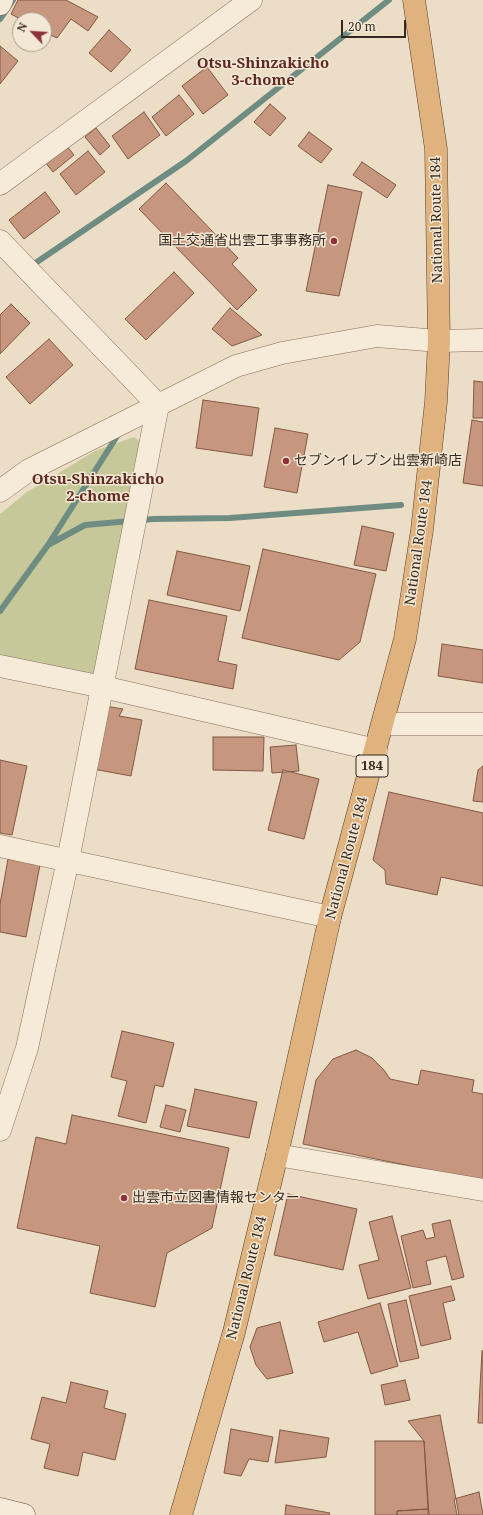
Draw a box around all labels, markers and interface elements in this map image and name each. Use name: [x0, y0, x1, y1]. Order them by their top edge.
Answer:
north arrow: [12, 12, 52, 52]
scale bar: [343, 12, 408, 38]
text: 20 m: [348, 18, 376, 35]
text: N: [13, 20, 30, 34]
district label: Otsu-Shinzakicho 3-chome: [197, 55, 329, 90]
street label: National Route 184: [427, 157, 447, 283]
place label: 国土交通省出雲工事事務所: [158, 233, 326, 249]
marker: 国土交通省出雲工事事務所: [329, 236, 339, 246]
place label: セブンイレブン出雲新崎店: [294, 453, 462, 469]
marker: セブンイレブン出雲新崎店: [281, 456, 291, 466]
district label: Otsu-Shinzakicho 2-chome: [32, 471, 164, 506]
street label: National Route 184: [402, 479, 436, 607]
road number: 184: [356, 755, 388, 777]
street label: National Route 184: [322, 795, 372, 921]
place label: 出雲市立図書情報センター: [132, 1190, 300, 1206]
marker: 出雲市立図書情報センター: [119, 1193, 129, 1203]
street label: National Route 184: [224, 1215, 270, 1341]

